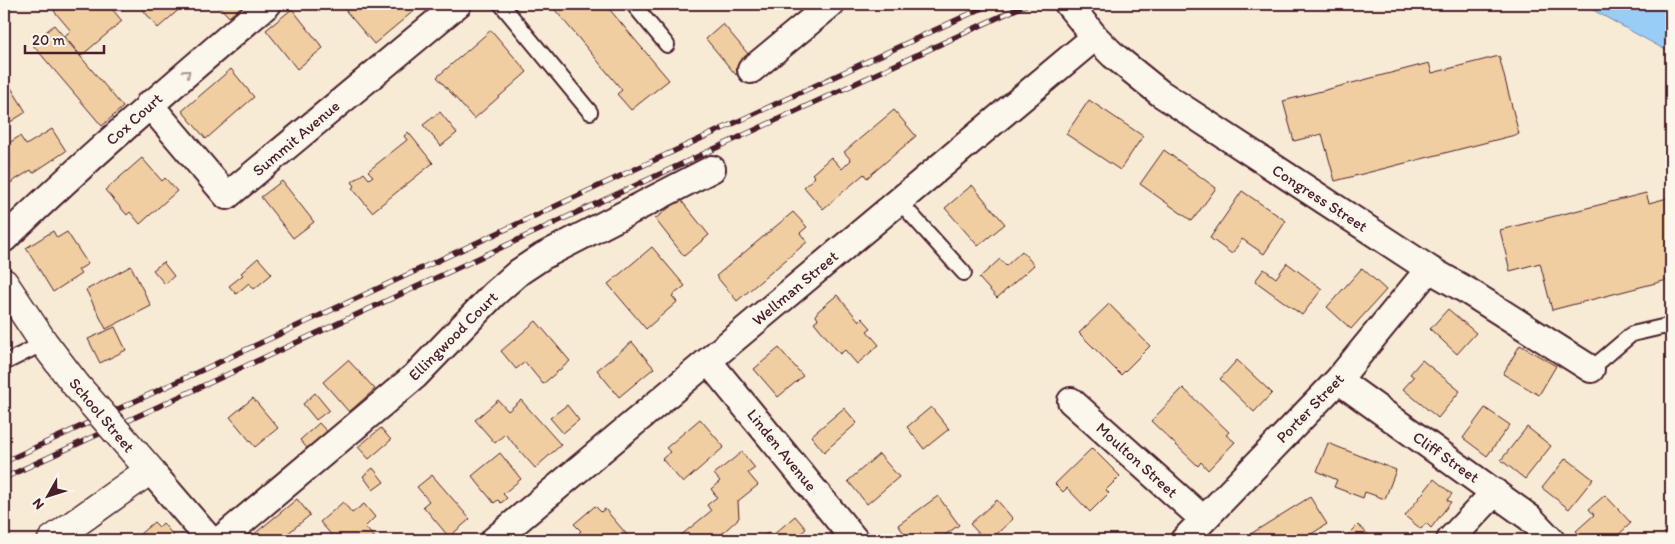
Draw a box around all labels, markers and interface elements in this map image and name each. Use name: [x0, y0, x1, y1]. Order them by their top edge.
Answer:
scale bar: [25, 22, 104, 54]
text: 20 m: [32, 31, 66, 49]
one-way arrow: [181, 69, 190, 78]
street label: Cox Court: [102, 89, 166, 149]
street label: Summit Avenue: [249, 96, 343, 180]
street label: Congress Street: [1269, 160, 1371, 236]
street label: Wellman Street: [748, 246, 842, 330]
street label: Ellingwood Court: [404, 287, 502, 385]
street label: Porter Street: [1272, 369, 1348, 447]
street label: School Street: [65, 374, 139, 456]
street label: Linden Avenue: [743, 405, 821, 495]
street label: Moulton Street: [1092, 418, 1182, 502]
street label: Cliff Street: [1409, 427, 1483, 487]
north arrow: [22, 472, 72, 522]
text: N: [29, 495, 48, 513]

